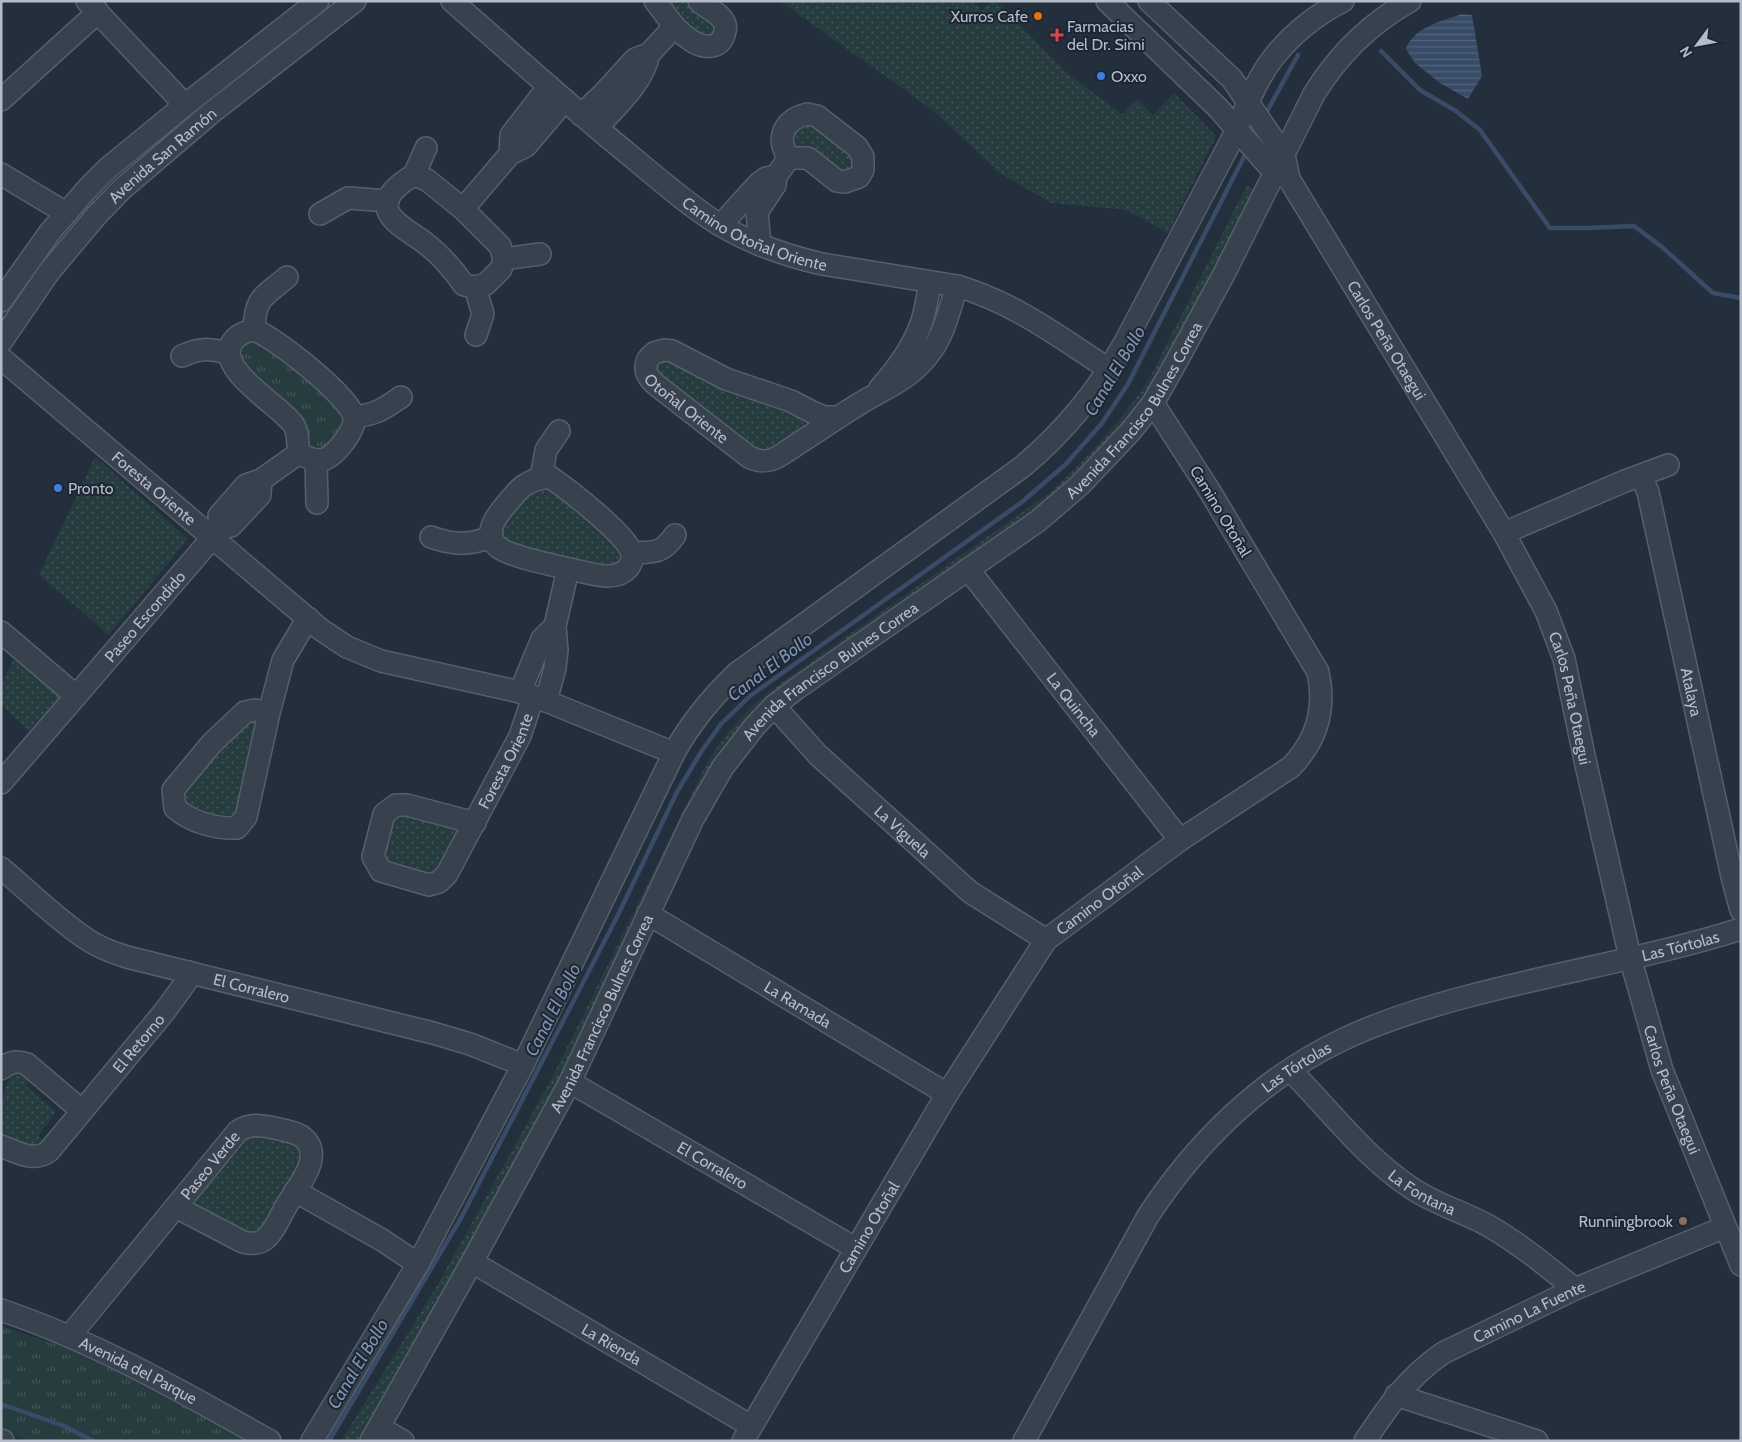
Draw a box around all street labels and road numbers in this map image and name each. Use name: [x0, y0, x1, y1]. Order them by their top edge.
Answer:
street label: Avenida San Ramón: [105, 104, 220, 207]
street label: Camino Otoñal Oriente: [678, 193, 828, 275]
street label: Carlos Peña Otaegui: [1343, 277, 1430, 403]
street label: Avenida Francisco Bulnes Correa: [1062, 318, 1206, 503]
street label: Otoñal Oriente: [640, 370, 732, 447]
street label: Foresta Oriente: [108, 448, 200, 529]
street label: Camino Otoñal: [1186, 462, 1255, 561]
street label: Paseo Escondido: [101, 567, 190, 666]
street label: Avenida Francisco Bulnes Correa: [738, 598, 922, 744]
street label: Carlos Peña Otaegui: [1545, 629, 1595, 766]
street label: Atalaya: [1677, 666, 1706, 718]
street label: La Quincha: [1043, 669, 1105, 741]
street label: Foresta Oriente: [474, 711, 537, 812]
street label: La Viguela: [870, 802, 935, 862]
street label: Camino Otoñal: [1052, 862, 1147, 939]
street label: Avenida Francisco Bulnes Correa: [546, 911, 657, 1116]
street label: Las Tórtolas: [1640, 927, 1722, 965]
street label: El Corralero: [211, 970, 292, 1007]
street label: La Ramada: [761, 977, 835, 1032]
street label: El Retorno: [109, 1010, 169, 1077]
street label: Carlos Peña Otaegui: [1640, 1023, 1704, 1157]
street label: Las Tórtolas: [1258, 1038, 1335, 1097]
street label: Paseo Verde: [177, 1128, 244, 1204]
street label: El Corralero: [674, 1138, 751, 1193]
street label: La Fontana: [1384, 1166, 1458, 1219]
street label: Camino Otoñal: [835, 1178, 904, 1277]
street label: Camino La Fuente: [1470, 1277, 1588, 1347]
street label: La Rienda: [578, 1320, 645, 1370]
street label: Avenida del Parque: [76, 1333, 200, 1408]

